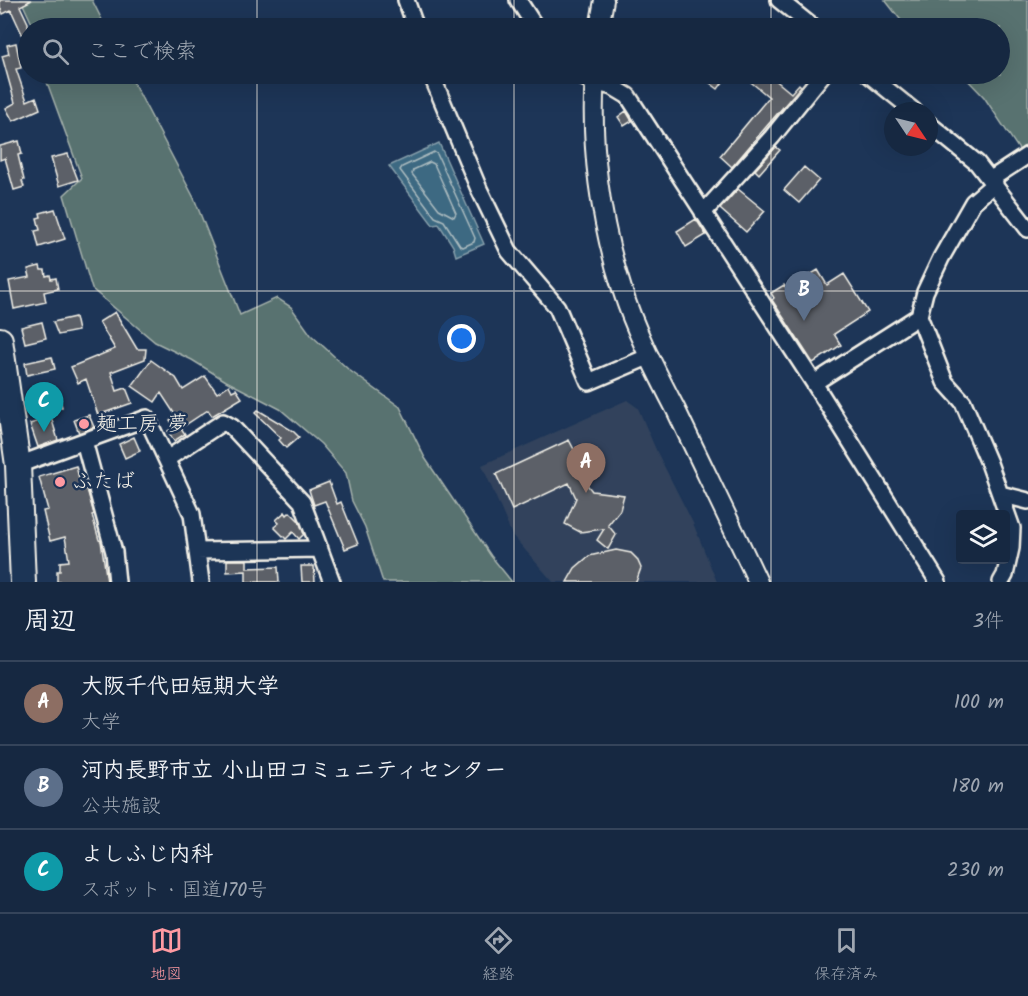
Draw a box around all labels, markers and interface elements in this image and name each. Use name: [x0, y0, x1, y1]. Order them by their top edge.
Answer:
search box: [18, 18, 1010, 84]
icon: search: [39, 35, 72, 68]
text: ここで検索: [87, 35, 197, 70]
north arrow: [884, 102, 938, 156]
pin: B: [784, 272, 824, 321]
your location: [447, 324, 476, 353]
pin: C: [24, 382, 63, 432]
place label: 麺工房 夢: [96, 408, 188, 441]
marker: 麺工房 夢: [77, 417, 91, 431]
pin: A: [566, 444, 606, 493]
place label: ふたば: [72, 466, 135, 499]
marker: ふたば: [53, 475, 67, 489]
map controls: [956, 510, 1010, 564]
button: layers: [956, 510, 1010, 564]
text: 周辺: [24, 601, 76, 643]
text: 3件: [973, 606, 1004, 638]
text: 大阪千代田短期大学: [81, 670, 279, 705]
text: A: [37, 687, 50, 719]
text: 100 m: [954, 687, 1004, 719]
text: 大学: [81, 707, 121, 739]
text: 河内長野市立 小山田コミュニティセンター: [81, 754, 506, 789]
text: B: [37, 771, 50, 803]
text: 180 m: [952, 771, 1004, 803]
text: 公共施設: [81, 791, 161, 823]
text: よしふじ内科: [81, 838, 213, 873]
text: C: [37, 855, 50, 887]
text: 230 m: [947, 855, 1004, 887]
text: スポット · 国道170号: [81, 875, 267, 907]
tab: 地図: [150, 924, 183, 987]
tab: 経路: [482, 924, 515, 987]
tab: 保存済み: [814, 924, 878, 987]

